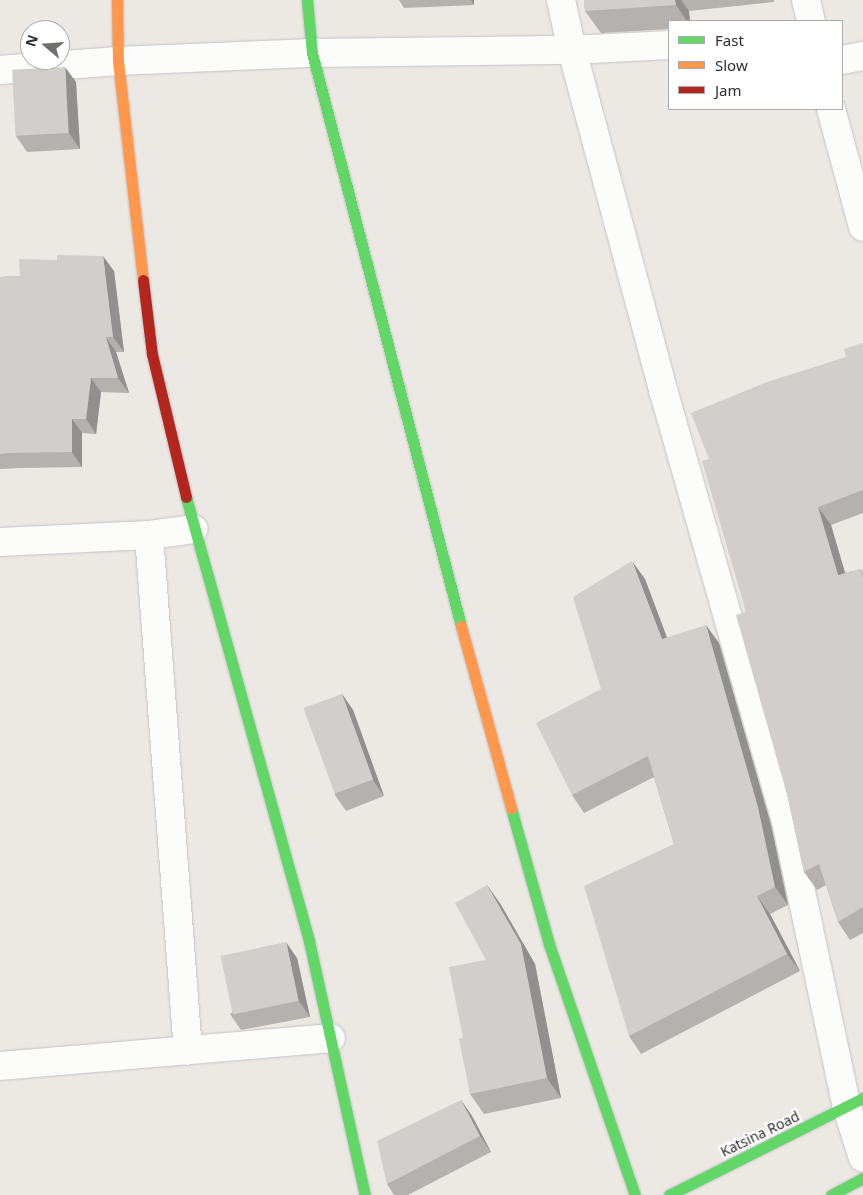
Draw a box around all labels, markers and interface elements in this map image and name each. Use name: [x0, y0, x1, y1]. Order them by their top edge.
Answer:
north arrow: [20, 20, 70, 70]
legend: [668, 20, 843, 110]
text: Fast: [715, 30, 744, 50]
text: N: [20, 32, 42, 49]
text: Slow: [715, 55, 748, 75]
text: Jam: [715, 80, 742, 100]
street label: Katsina Road: [718, 1108, 802, 1160]

